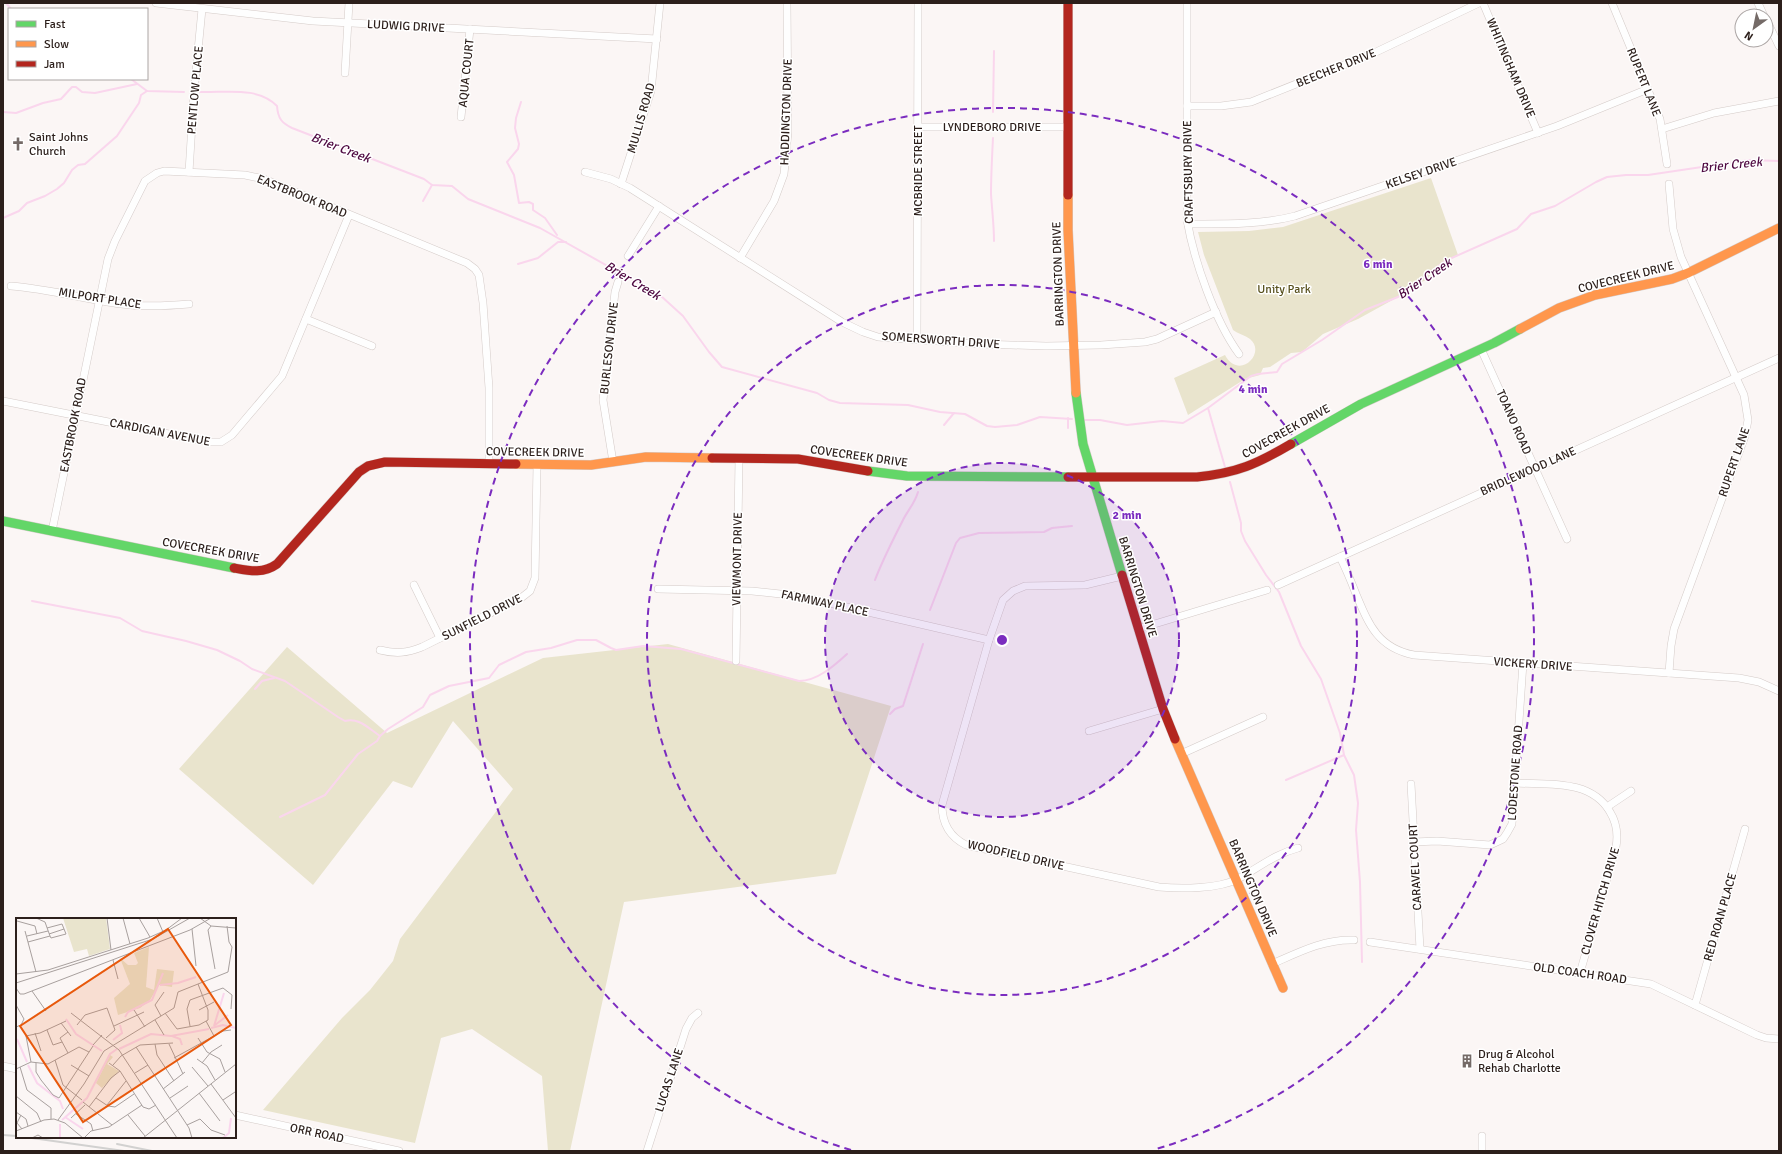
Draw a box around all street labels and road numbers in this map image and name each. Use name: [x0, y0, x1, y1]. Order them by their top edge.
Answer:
street label: WHITINGHAM DRIVE: [1483, 16, 1538, 121]
street label: LUDWIG DRIVE: [367, 17, 446, 36]
street label: AQUA COURT: [455, 38, 478, 108]
street label: PENTLOW PLACE: [184, 45, 207, 135]
street label: BEECHER DRIVE: [1294, 46, 1379, 91]
street label: RUPERT LANE: [1623, 46, 1664, 119]
street label: HADDINGTON DRIVE: [777, 58, 796, 166]
street label: MULLIS ROAD: [624, 81, 659, 155]
street label: LYNDEBORO DRIVE: [943, 120, 1042, 135]
street label: CRAFTSBURY DRIVE: [1180, 120, 1197, 224]
street label: MCBRIDE STREET: [911, 125, 926, 217]
street label: KELSEY DRIVE: [1384, 154, 1459, 193]
street label: EASTBROOK ROAD: [254, 172, 349, 222]
street label: BARRINGTON DRIVE: [1049, 221, 1068, 327]
street label: COVECREEK DRIVE: [1577, 258, 1676, 297]
street label: MILPORT PLACE: [57, 285, 143, 312]
street label: BURLESON DRIVE: [597, 301, 622, 395]
street label: SOMERSWORTH DRIVE: [881, 329, 1001, 352]
street label: EASTBROOK ROAD: [57, 376, 90, 474]
street label: TOANO ROAD: [1493, 388, 1535, 457]
street label: COVECREEK DRIVE: [1240, 401, 1333, 462]
street label: CARDIGAN AVENUE: [108, 415, 212, 450]
street label: RUPERT LANE: [1716, 425, 1753, 499]
street label: COVECREEK DRIVE: [809, 442, 909, 471]
street label: BRIDLEWOOD LANE: [1478, 443, 1579, 499]
street label: COVECREEK DRIVE: [486, 444, 585, 461]
street label: VIEWMONT DRIVE: [729, 512, 746, 606]
street label: COVECREEK DRIVE: [161, 535, 261, 566]
street label: BARRINGTON DRIVE: [1115, 535, 1160, 640]
street label: FARMWAY PLACE: [780, 587, 870, 620]
street label: SUNFIELD DRIVE: [440, 591, 525, 644]
street label: VICKERY DRIVE: [1493, 654, 1573, 675]
street label: LODESTONE ROAD: [1505, 725, 1526, 821]
street label: CARAVEL COURT: [1406, 823, 1425, 911]
street label: WOODFIELD DRIVE: [966, 837, 1066, 874]
street label: BARRINGTON DRIVE: [1225, 837, 1280, 940]
street label: CLOVER HITCH DRIVE: [1578, 845, 1623, 957]
street label: RED ROAN PLACE: [1701, 871, 1740, 963]
street label: OLD COACH ROAD: [1532, 959, 1628, 988]
street label: LUCAS LANE: [652, 1046, 687, 1114]
street label: ORR ROAD: [289, 1120, 345, 1147]

